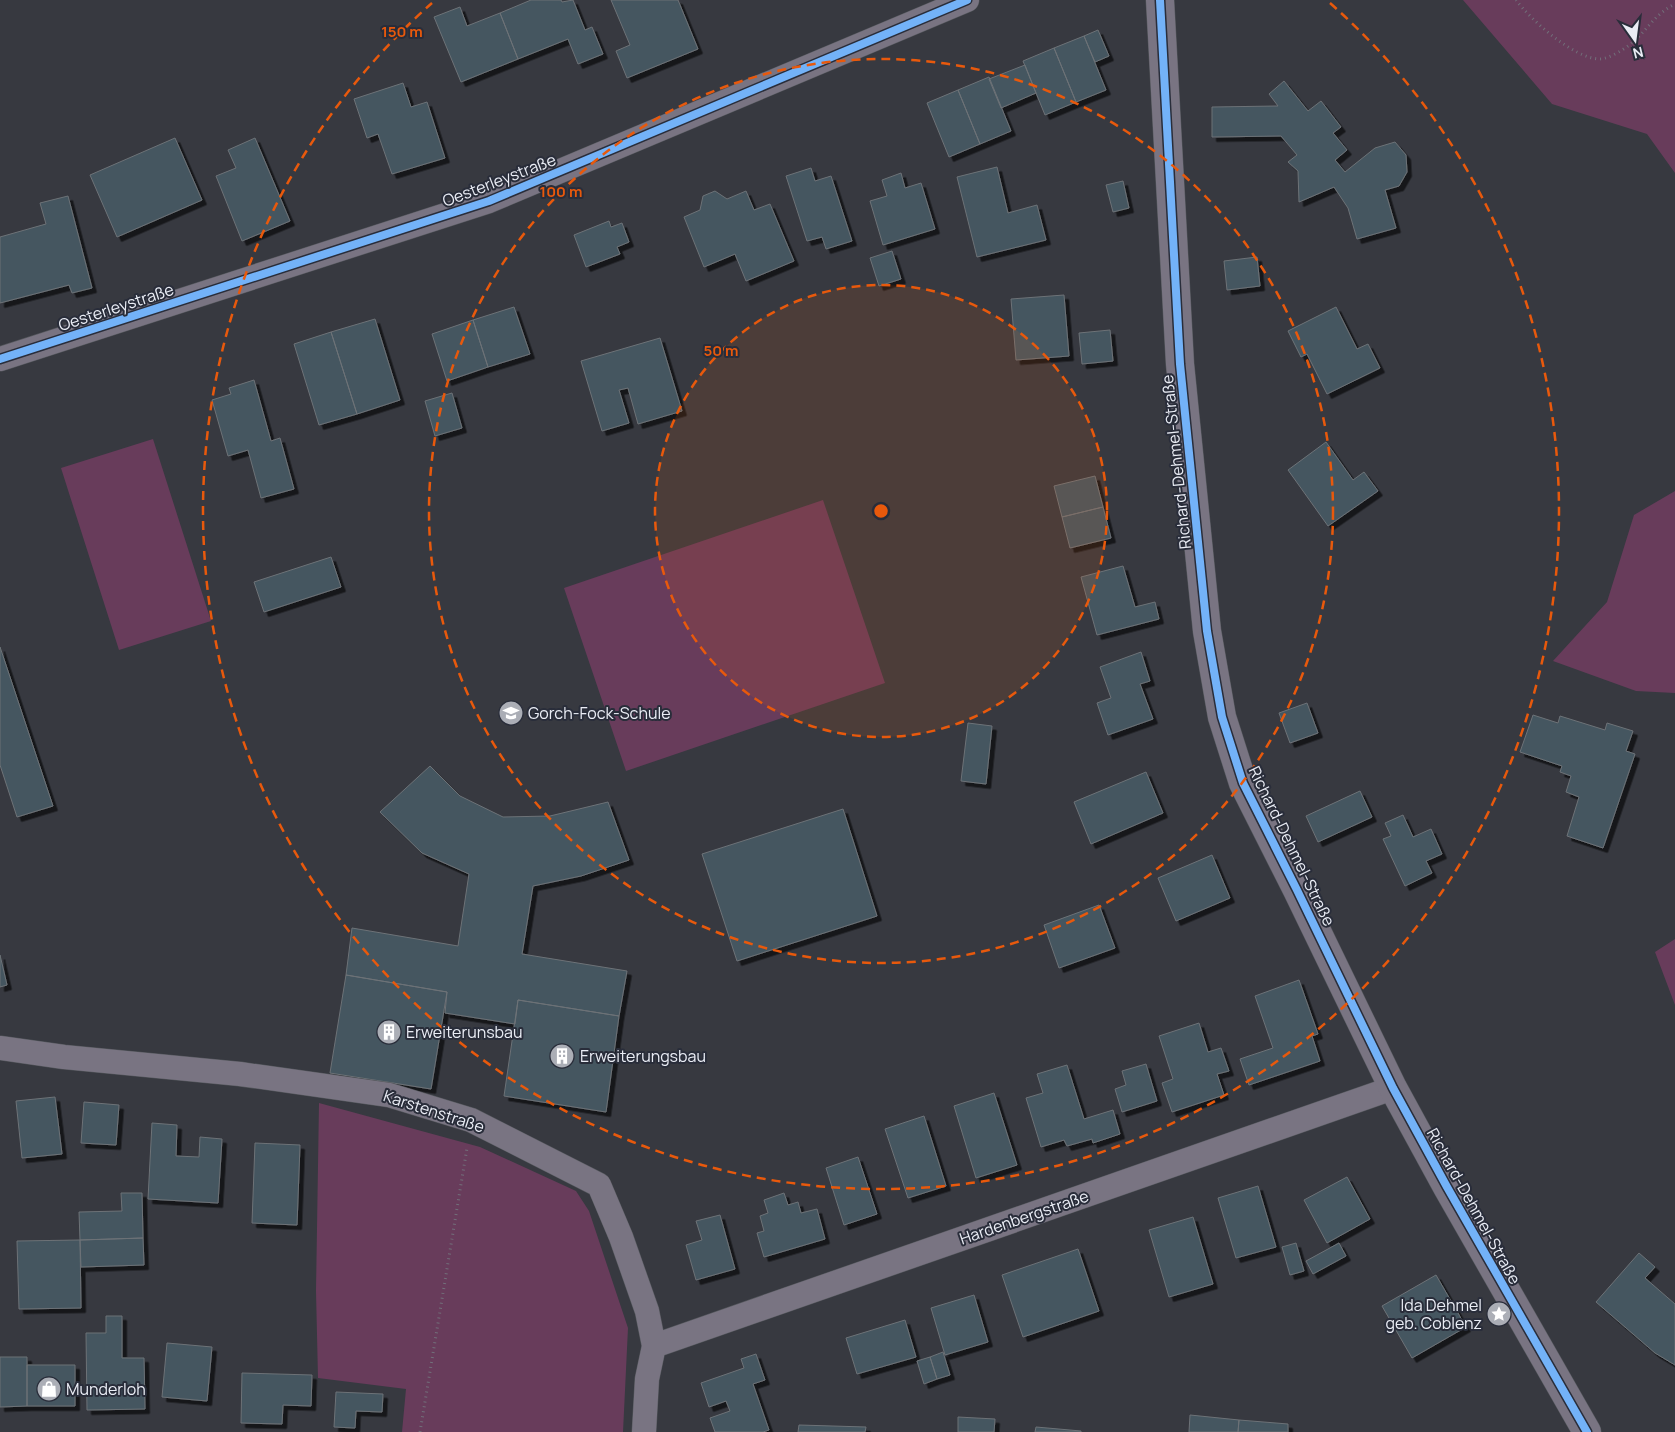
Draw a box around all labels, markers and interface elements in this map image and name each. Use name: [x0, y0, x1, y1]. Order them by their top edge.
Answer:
north arrow: [1610, 15, 1660, 65]
text: 150 m: [381, 21, 423, 42]
text: N: [1631, 43, 1645, 64]
street label: Oesterleystraße: [439, 148, 559, 212]
text: 100 m: [540, 181, 582, 202]
street label: Oesterleystraße: [56, 278, 176, 336]
text: 50 m: [703, 340, 739, 361]
street label: Richard-Dehmel-Straße: [1156, 374, 1196, 550]
centre of rings: [872, 502, 890, 520]
school or university icon: Gorch-Fock-Schule: [498, 700, 524, 726]
place label: Gorch-Fock-Schule: [528, 702, 671, 724]
street label: Richard-Dehmel-Straße: [1244, 762, 1340, 930]
building icon: Erweiterunsbau: [376, 1019, 402, 1045]
place label: Erweiterunsbau: [406, 1021, 522, 1043]
building icon: Erweiterungsbau: [549, 1043, 575, 1069]
place label: Erweiterungsbau: [580, 1045, 706, 1067]
street label: Karstenstraße: [381, 1084, 487, 1138]
street label: Richard-Dehmel-Straße: [1422, 1124, 1526, 1288]
street label: Hardenbergstraße: [956, 1185, 1092, 1249]
place label: Ida Dehmel geb. Coblenz: [1386, 1294, 1482, 1334]
place icon: Ida Dehmel geb. Coblenz: [1486, 1301, 1512, 1327]
shop icon: Munderloh: [36, 1376, 62, 1402]
place label: Munderloh: [66, 1378, 146, 1400]

